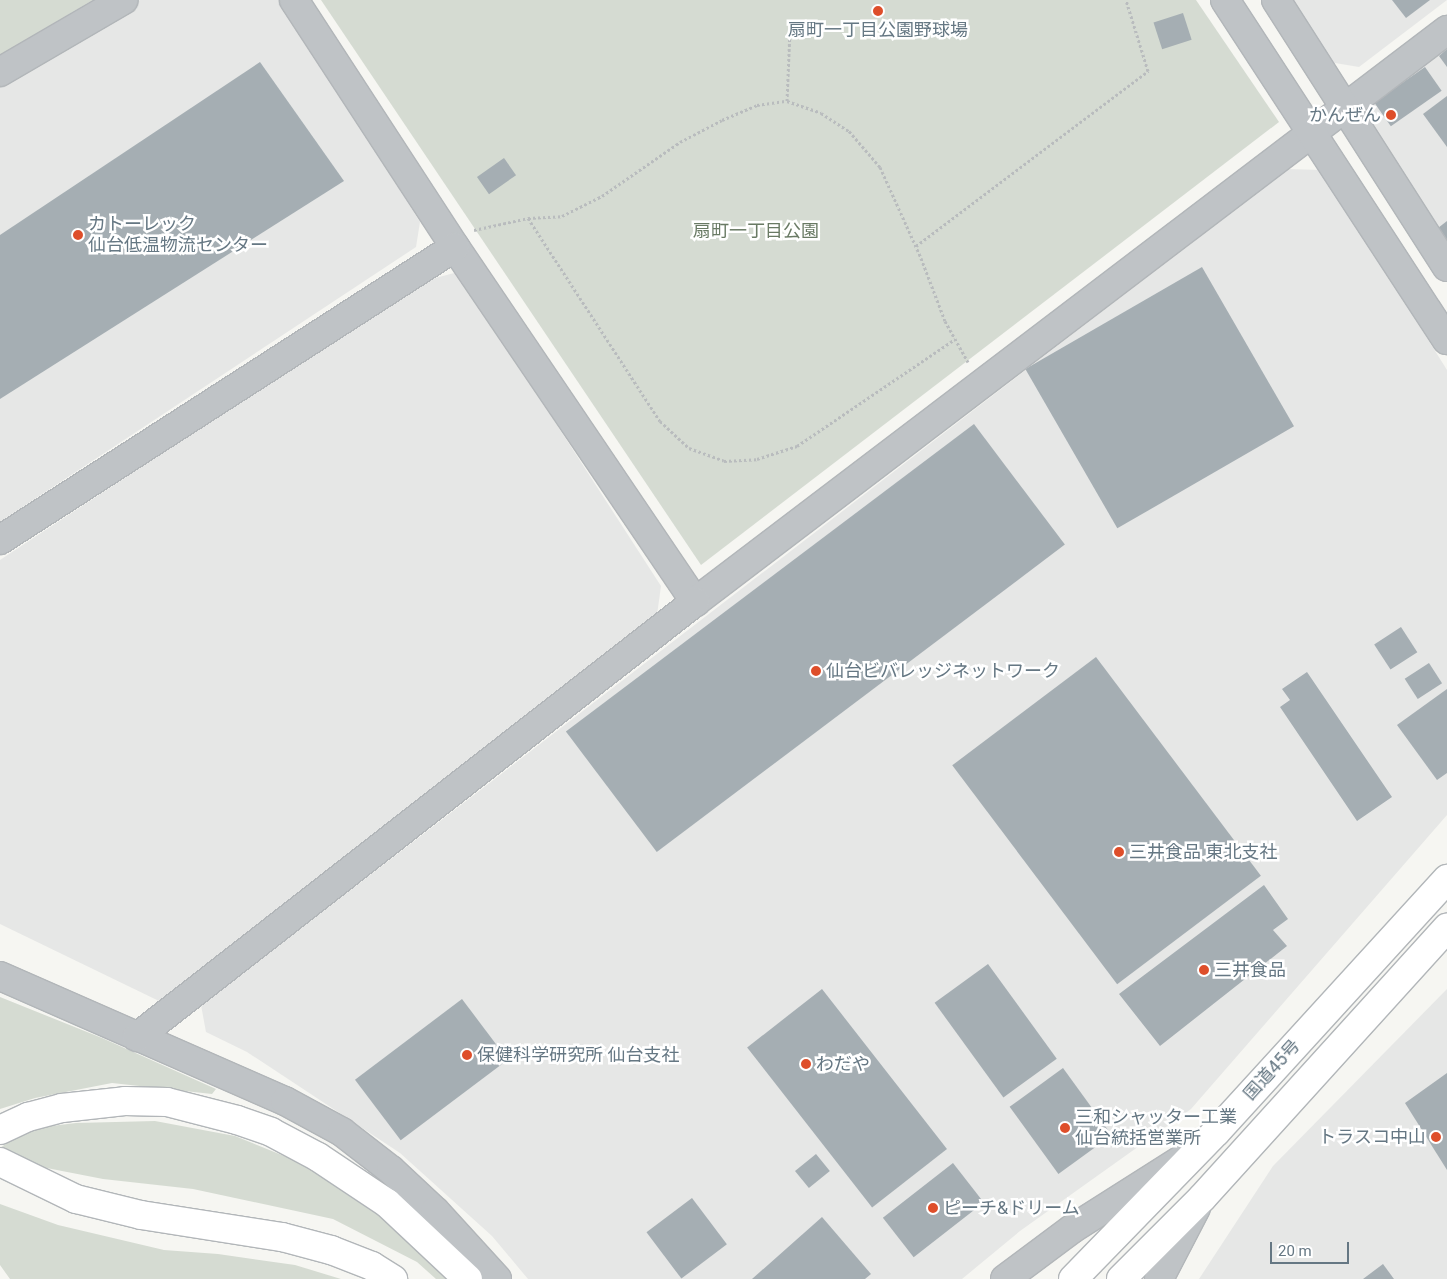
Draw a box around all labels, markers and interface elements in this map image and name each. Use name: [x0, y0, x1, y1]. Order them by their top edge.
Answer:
marker: 扇町一丁目公園野球場: [872, 5, 884, 17]
place label: 扇町一丁目公園野球場: [788, 19, 968, 41]
place label: かんぜん: [1309, 104, 1381, 126]
marker: かんぜん: [1385, 109, 1397, 121]
place label: カトーレック 仙台低温物流センター: [88, 214, 268, 256]
park label: 扇町一丁目公園: [693, 220, 819, 242]
marker: カトーレック 仙台低温物流センター: [72, 229, 84, 241]
place label: 仙台ビバレッジネットワーク: [826, 660, 1060, 682]
marker: 仙台ビバレッジネットワーク: [810, 665, 822, 677]
place label: 三井食品 東北支社: [1129, 841, 1277, 863]
marker: 三井食品 東北支社: [1113, 846, 1125, 858]
place label: 三井食品: [1214, 959, 1286, 981]
marker: 三井食品: [1198, 964, 1210, 976]
street label: 国道45号: [1239, 1035, 1305, 1105]
place label: 保健科学研究所 仙台支社: [477, 1044, 679, 1066]
marker: 保健科学研究所 仙台支社: [461, 1049, 473, 1061]
place label: わだや: [816, 1053, 870, 1075]
marker: わだや: [800, 1058, 812, 1070]
place label: 三和シャッター工業 仙台統括営業所: [1075, 1107, 1237, 1150]
marker: 三和シャッター工業 仙台統括営業所: [1059, 1122, 1071, 1134]
place label: トラスコ中山: [1318, 1126, 1426, 1148]
marker: トラスコ中山: [1430, 1131, 1442, 1143]
place label: ピーチ&ドリーム: [943, 1197, 1080, 1219]
marker: ピーチ&ドリーム: [927, 1202, 939, 1214]
scale bar: [1272, 1232, 1351, 1264]
text: 20 m: [1278, 1242, 1312, 1260]

